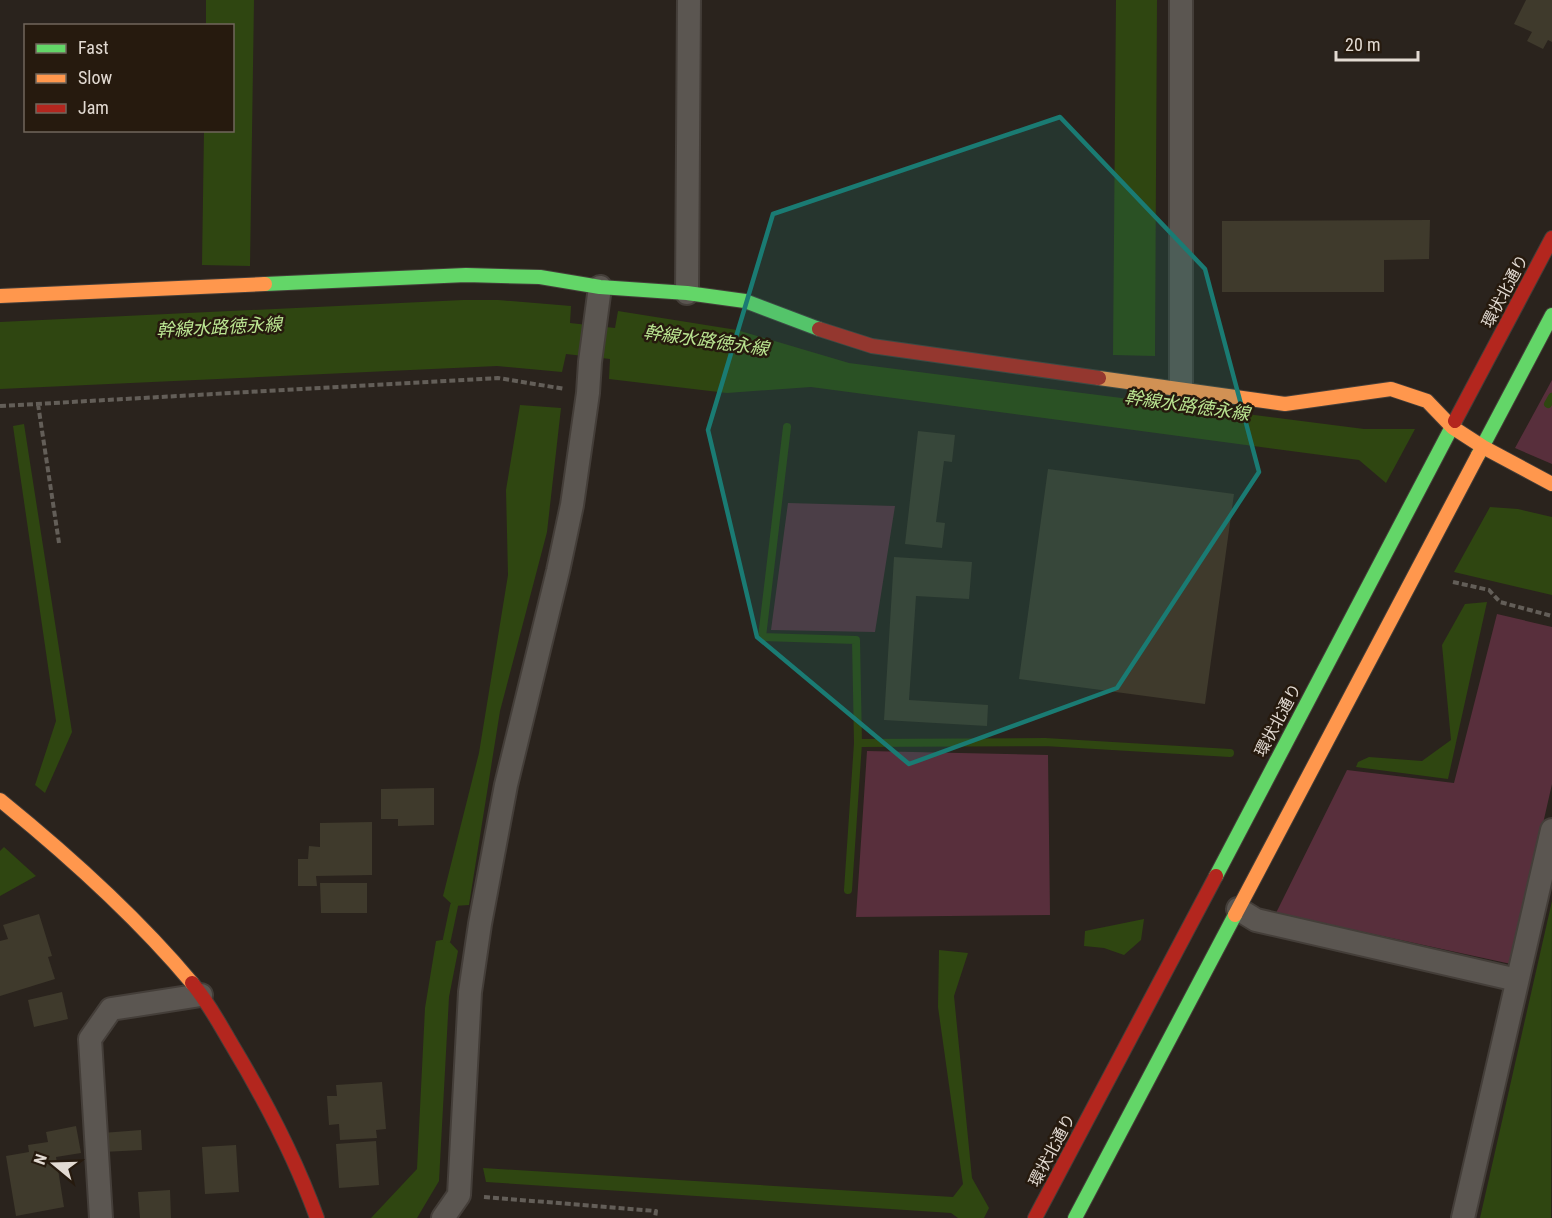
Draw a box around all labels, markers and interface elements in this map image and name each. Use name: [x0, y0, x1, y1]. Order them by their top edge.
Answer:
legend: [24, 24, 234, 132]
scale bar: [1336, 24, 1418, 62]
text: 20 m: [1345, 34, 1380, 55]
text: Fast: [78, 37, 109, 58]
text: Slow: [78, 67, 113, 88]
text: Jam: [78, 97, 109, 118]
street label: 環状北通り: [1478, 251, 1532, 331]
water label: 幹線水路徳永線: [156, 313, 284, 341]
water label: 幹線水路徳永線: [642, 321, 772, 359]
water label: 幹線水路徳永線: [1123, 386, 1253, 424]
street label: 環状北通り: [1251, 680, 1305, 760]
street label: 環状北通り: [1025, 1110, 1079, 1190]
north arrow: [24, 1134, 84, 1194]
text: N: [30, 1152, 51, 1167]

